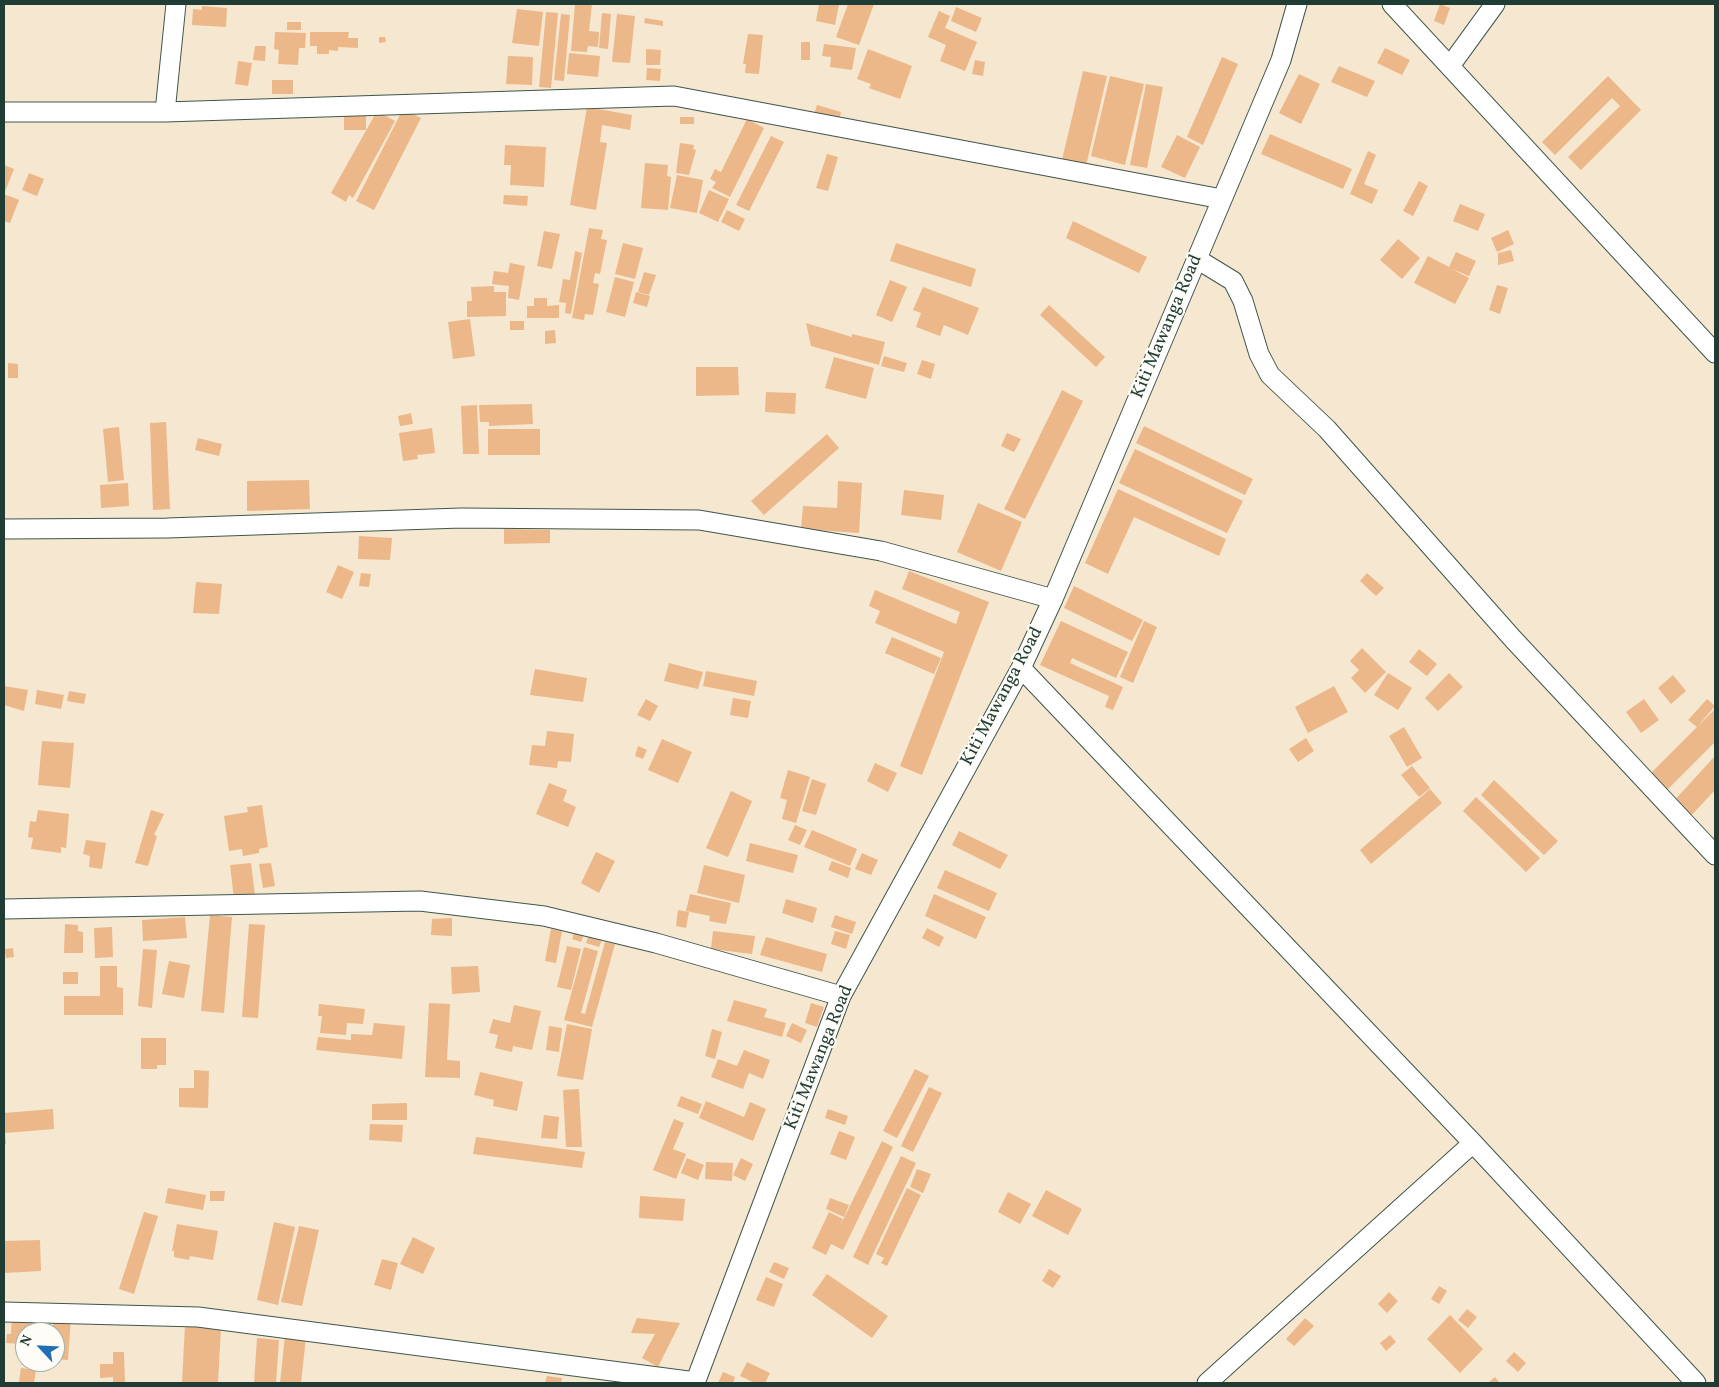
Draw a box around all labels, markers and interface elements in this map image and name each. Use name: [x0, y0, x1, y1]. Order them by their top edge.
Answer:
street label: Kiti Mawanga Road: [1128, 252, 1208, 402]
street label: Kiti Mawanga Road: [957, 624, 1049, 770]
street label: Kiti Mawanga Road: [781, 982, 859, 1134]
north arrow: [15, 1322, 65, 1372]
text: N: [16, 1332, 38, 1350]

